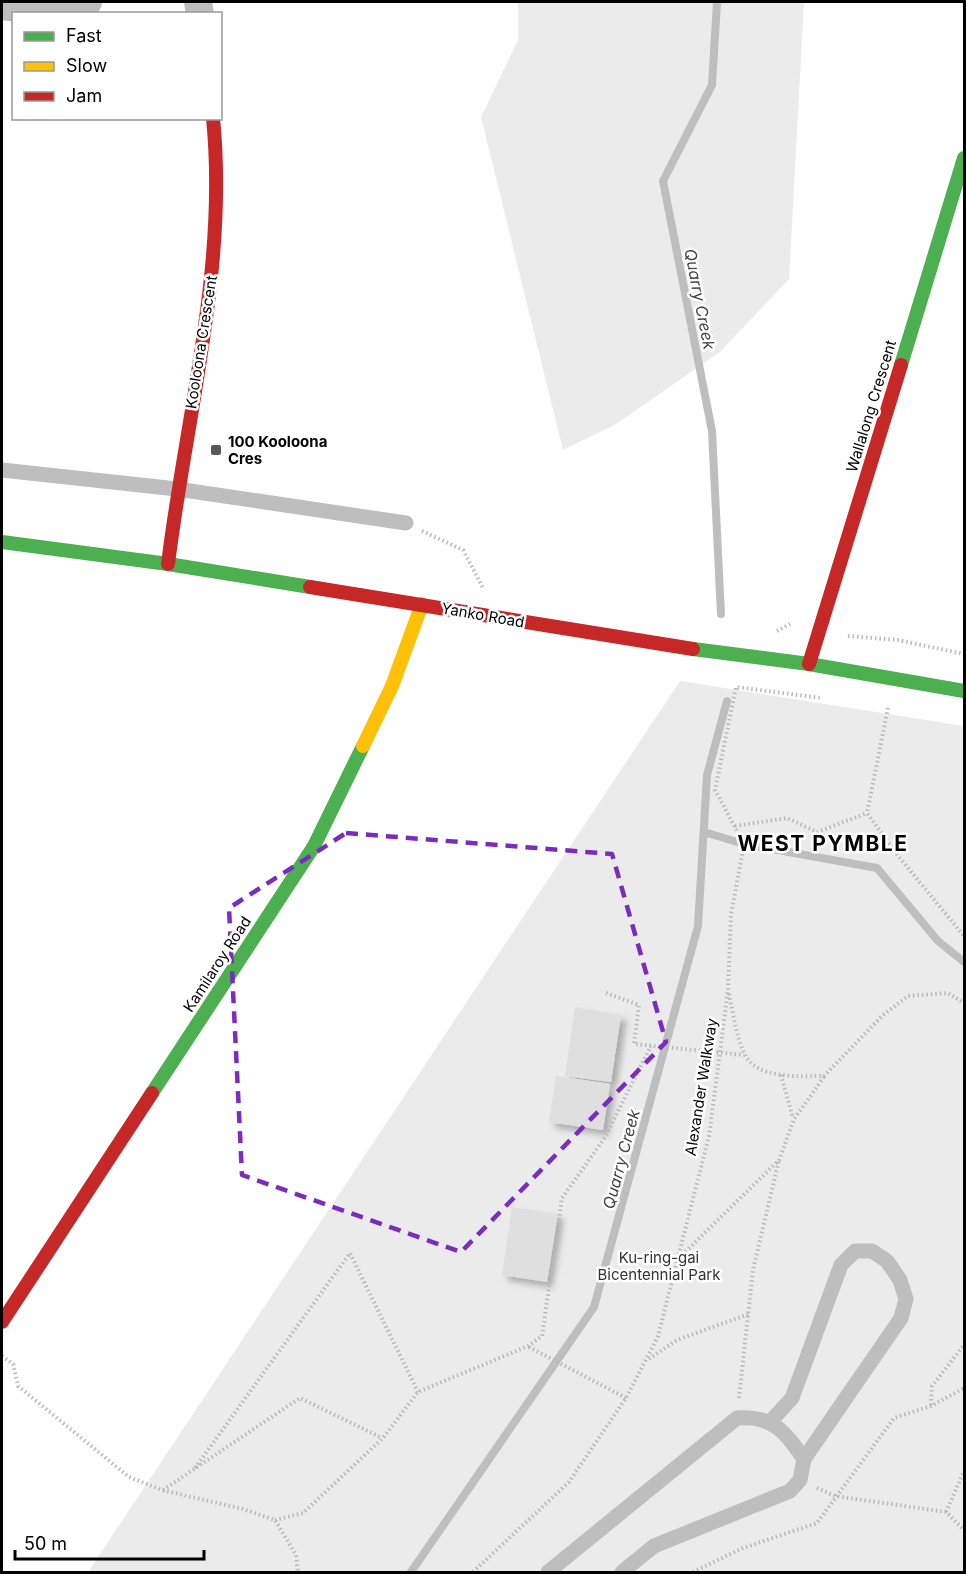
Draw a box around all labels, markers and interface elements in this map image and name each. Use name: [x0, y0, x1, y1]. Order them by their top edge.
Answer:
legend: [12, 12, 222, 120]
text: Fast: [66, 25, 102, 46]
text: Slow: [66, 55, 107, 76]
text: Jam: [66, 85, 102, 106]
water label: Quarry Creek: [680, 247, 720, 351]
street label: Kooloona Crescent: [181, 274, 221, 410]
street label: Wallalong Crescent: [842, 338, 900, 474]
place label: 100 Kooloona Cres: [228, 432, 327, 468]
marker: 100 Kooloona Cres: [209, 443, 223, 457]
street label: Yanko Road: [440, 598, 526, 632]
district label: WEST PYMBLE: [738, 831, 908, 856]
street label: Kamilaroy Road: [179, 913, 255, 1015]
street label: Alexander Walkway: [681, 1016, 721, 1157]
water label: Quarry Creek: [598, 1107, 644, 1211]
park label: Ku-ring-gai Bicentennial Park: [598, 1248, 721, 1284]
scale bar: [15, 1523, 204, 1561]
text: 50 m: [24, 1533, 67, 1554]

